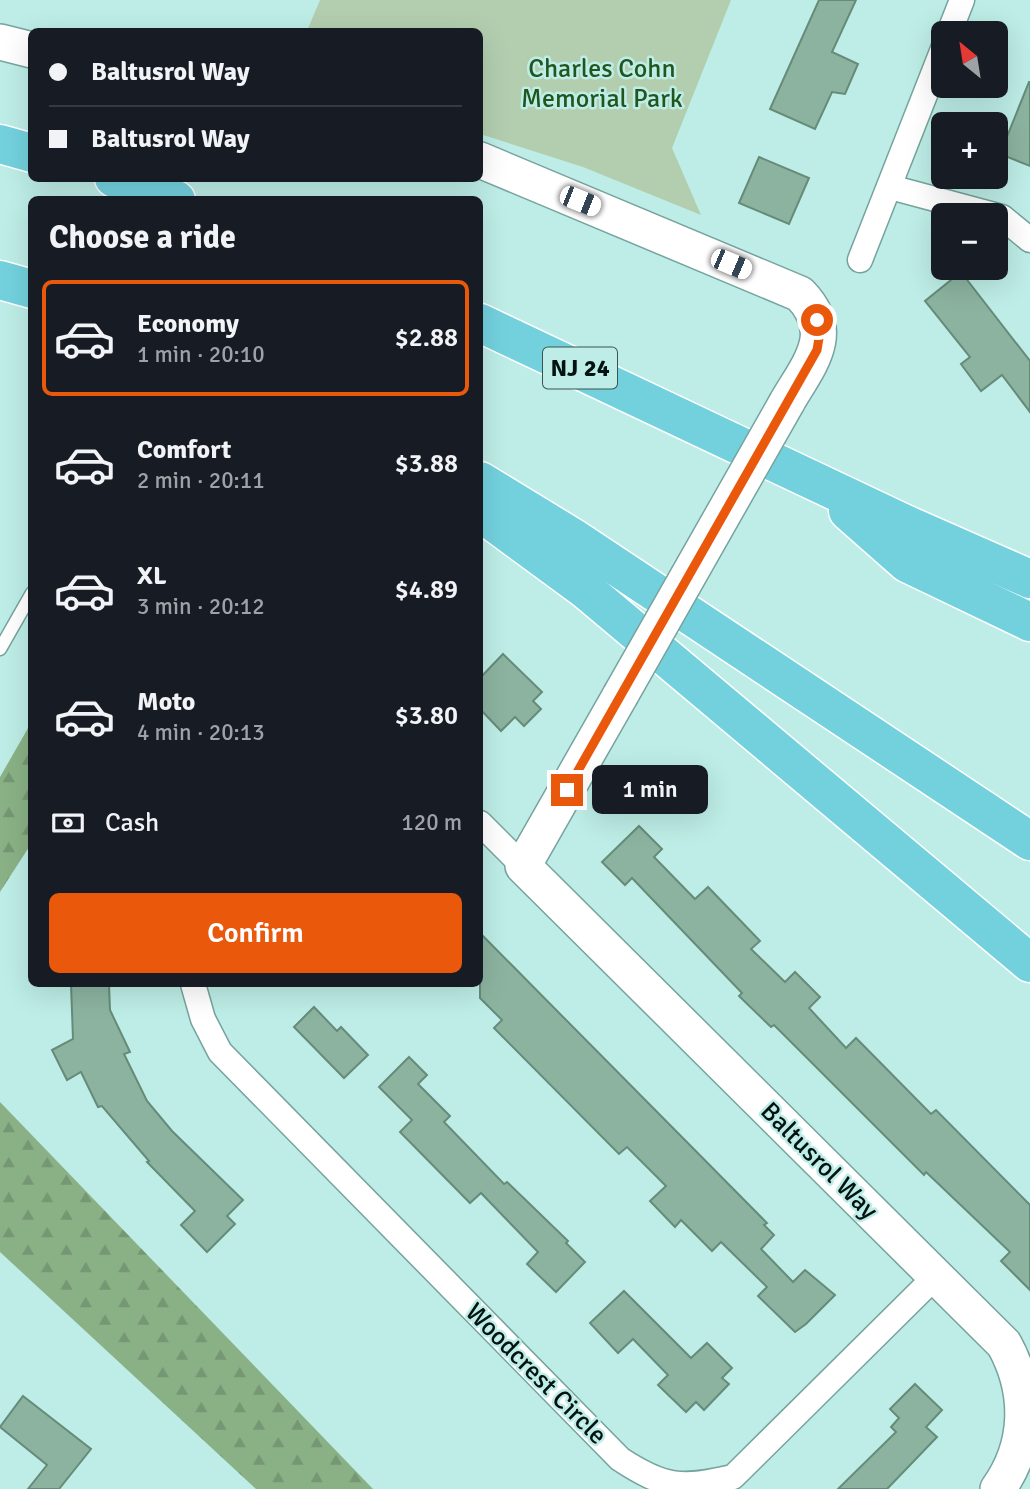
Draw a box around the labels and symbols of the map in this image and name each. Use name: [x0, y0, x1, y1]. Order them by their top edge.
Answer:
north arrow: [931, 21, 1008, 98]
park label: Charles Cohn Memorial Park: [521, 53, 683, 115]
car: [557, 183, 604, 219]
car: [708, 246, 755, 282]
route start: [801, 304, 833, 336]
road number: NJ 24: [543, 348, 617, 388]
callout: 1 min: [592, 766, 707, 814]
route end: [551, 774, 583, 806]
street label: Baltusrol Way: [754, 1096, 884, 1226]
street label: Woodcrest Circle: [459, 1297, 613, 1451]

